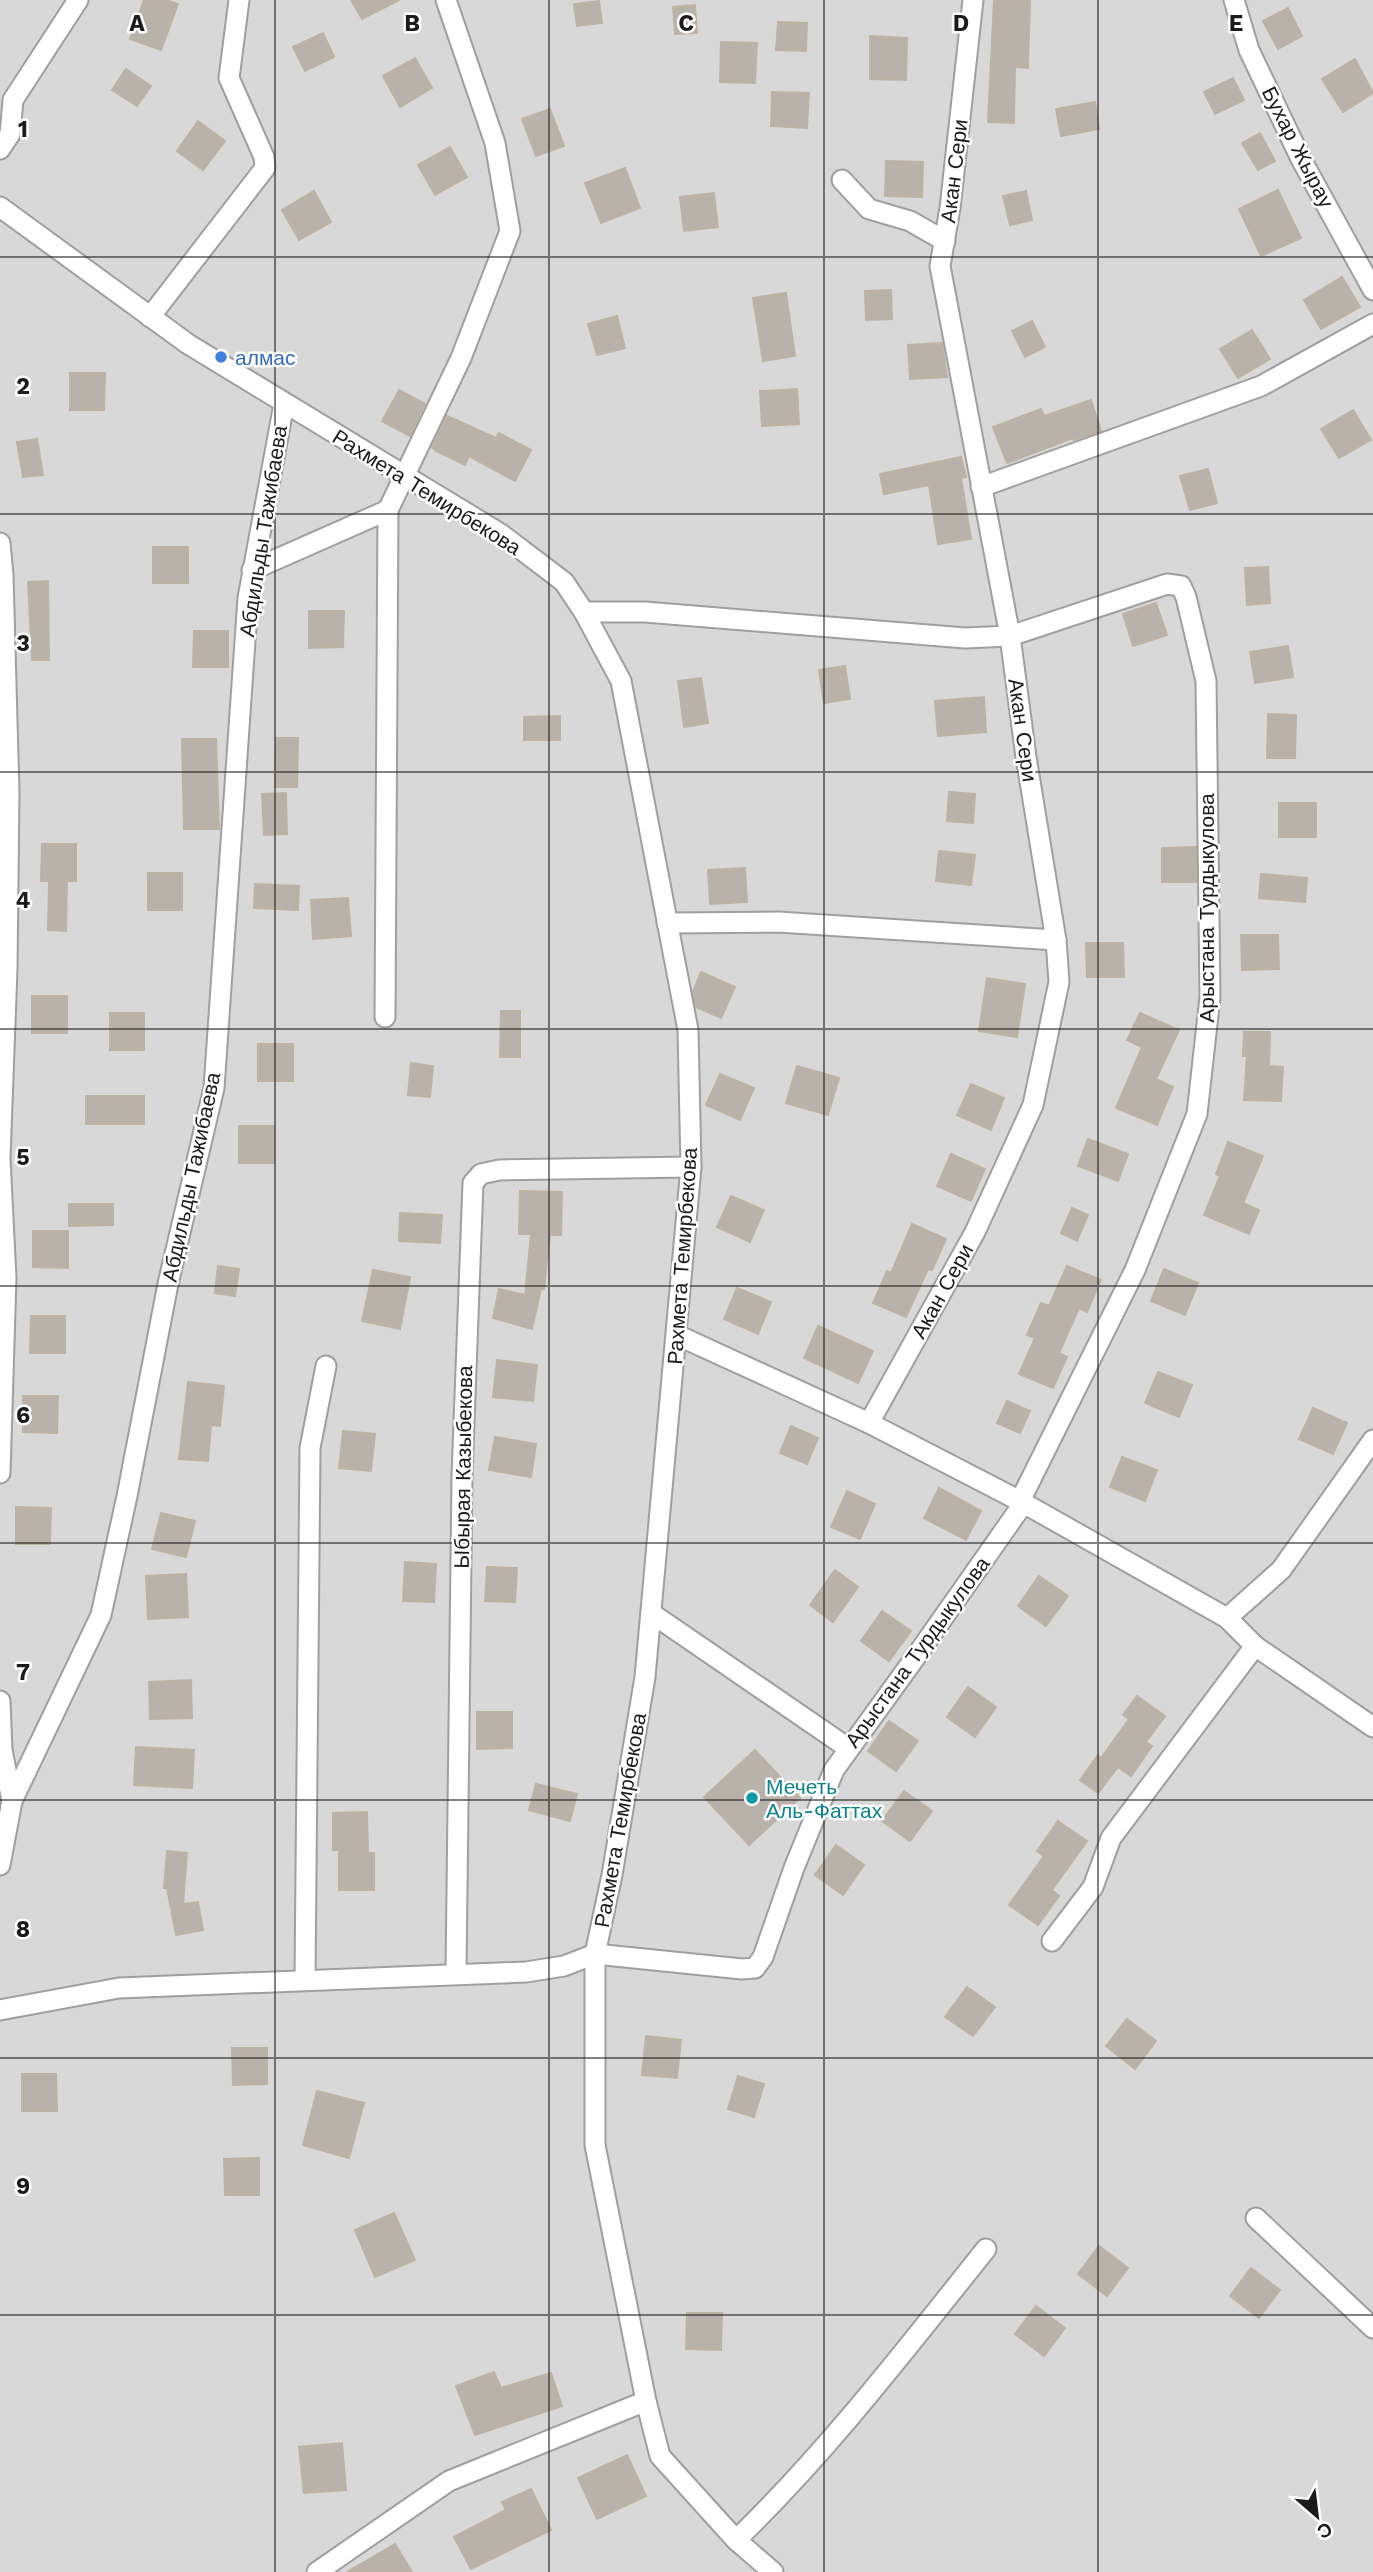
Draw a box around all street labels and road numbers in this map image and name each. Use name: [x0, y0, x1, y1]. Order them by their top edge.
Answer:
street label: Бухар Жырау: [1257, 82, 1339, 212]
street label: Акан Сери: [935, 118, 973, 224]
street label: Абдильды Тажибаева: [234, 423, 292, 638]
street label: Рахмета Темирбекова: [328, 424, 526, 560]
street label: Акан Сери: [1003, 677, 1043, 783]
street label: Арыстана Турдыкулова: [1194, 793, 1219, 1023]
street label: Абдильды Тажибаева: [157, 1070, 226, 1284]
street label: Рахмета Темирбекова: [662, 1146, 702, 1365]
street label: Акан Сери: [906, 1239, 978, 1343]
street label: Ыбырая Казыбекова: [449, 1365, 477, 1569]
street label: Арыстана Турдыкулова: [839, 1552, 995, 1752]
street label: Рахмета Темирбекова: [589, 1710, 651, 1929]

